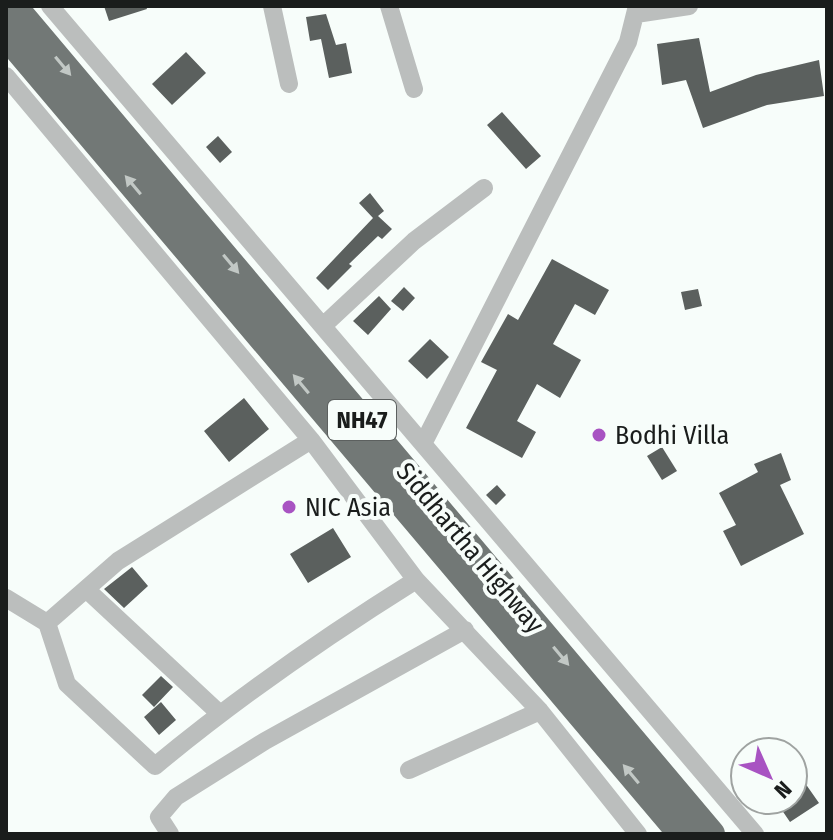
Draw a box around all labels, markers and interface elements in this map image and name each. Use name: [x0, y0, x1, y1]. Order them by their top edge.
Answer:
one-way arrow: [54, 55, 71, 75]
one-way arrow: [125, 175, 142, 195]
one-way arrow: [222, 254, 239, 274]
one-way arrow: [293, 374, 310, 394]
road number: NH47: [328, 400, 396, 440]
place label: Bodhi Villa: [615, 420, 729, 451]
marker: Bodhi Villa: [590, 426, 608, 444]
street label: Siddhartha Highway: [390, 457, 551, 640]
place label: NIC Asia: [305, 492, 391, 523]
marker: NIC Asia: [280, 498, 298, 516]
one-way arrow: [552, 645, 569, 665]
north arrow: [729, 736, 809, 816]
one-way arrow: [623, 765, 640, 785]
text: N: [769, 776, 797, 804]

